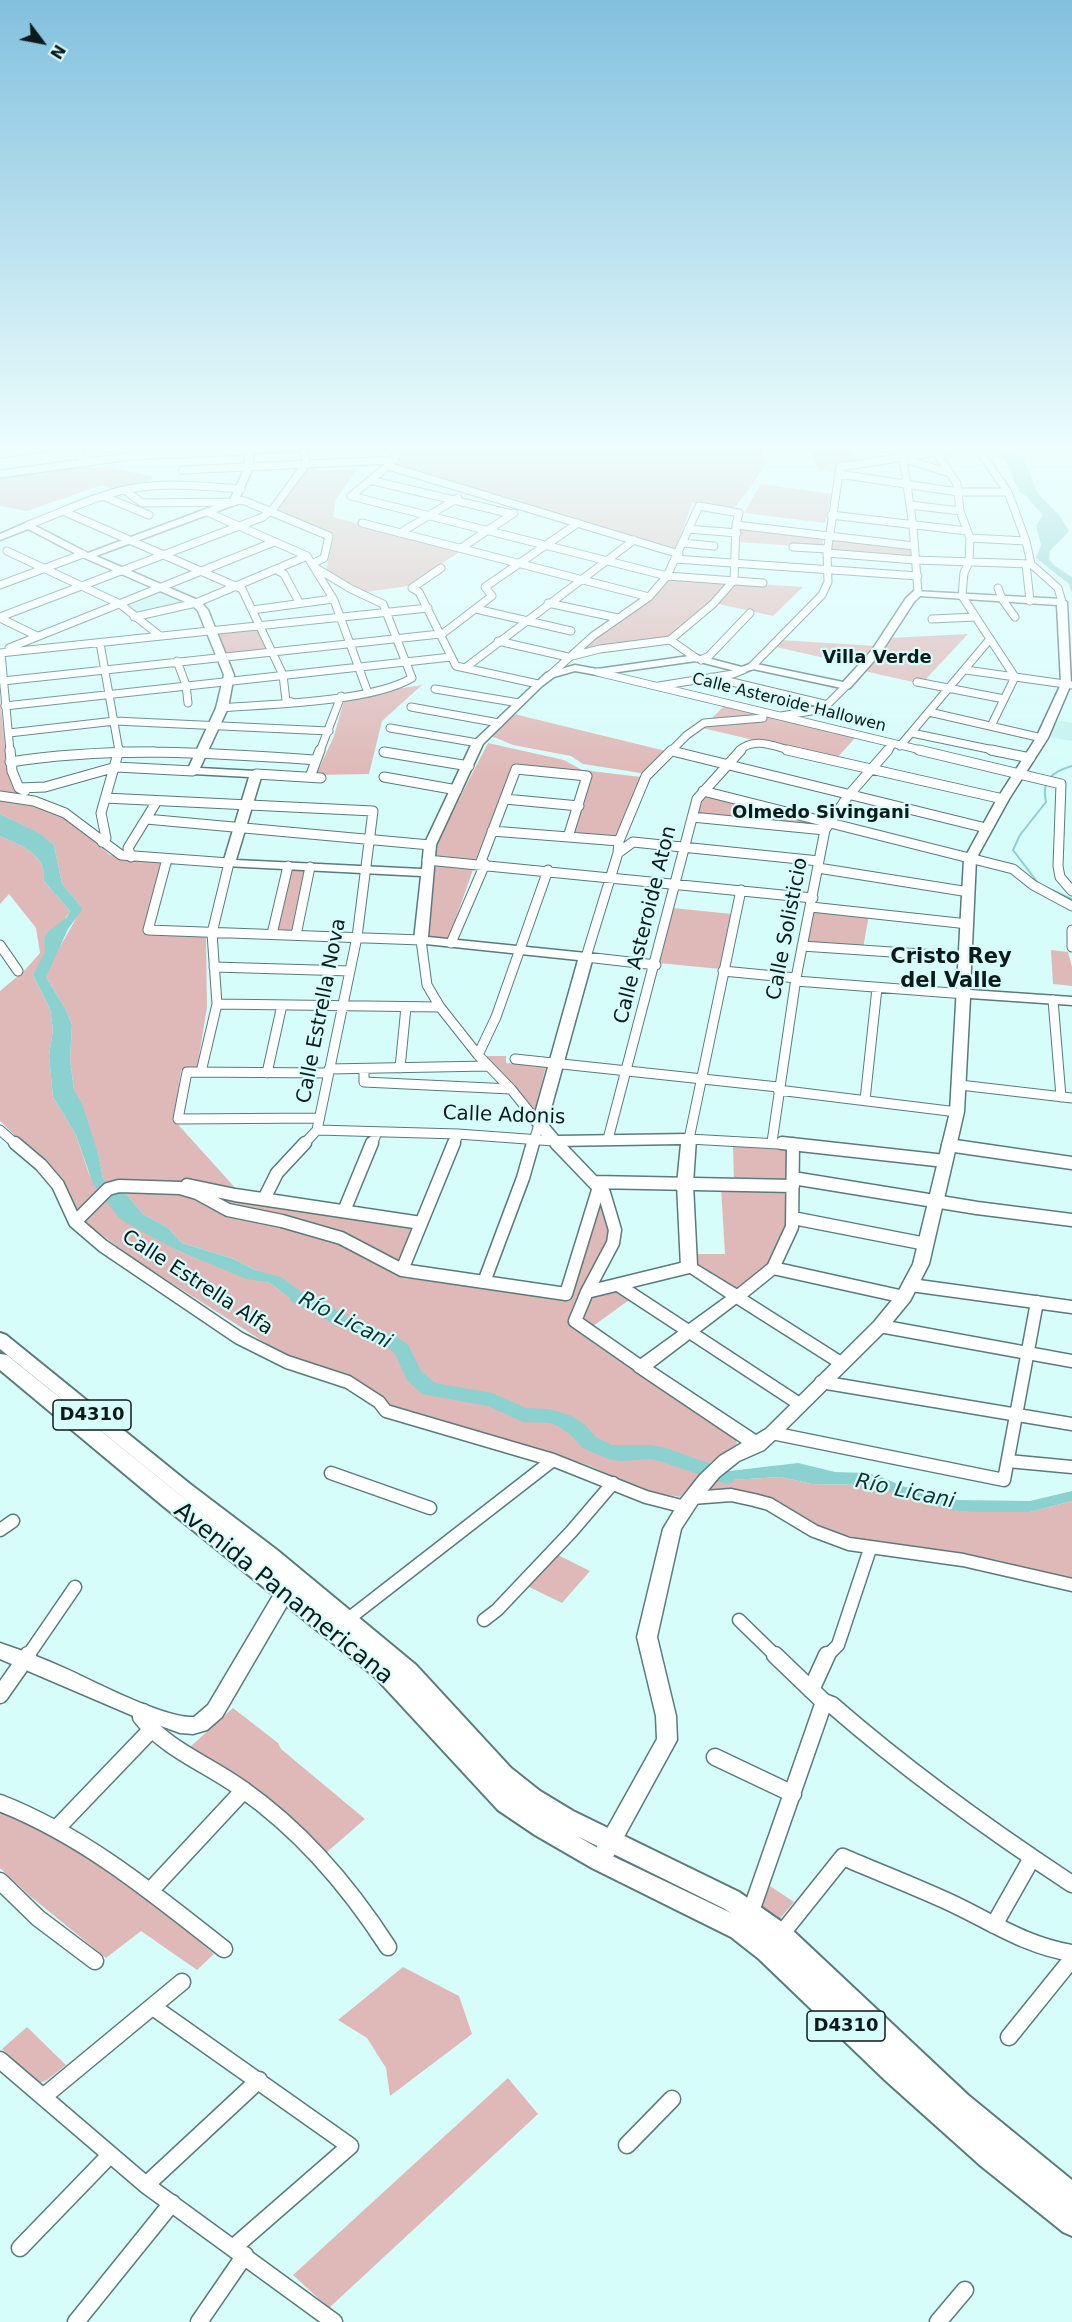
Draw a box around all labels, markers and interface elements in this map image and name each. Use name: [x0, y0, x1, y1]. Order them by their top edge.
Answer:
north arrow: [12, 12, 72, 72]
text: N: [46, 41, 69, 63]
district label: Villa Verde: [822, 647, 932, 669]
street label: Calle Asteroide Hallowen: [690, 670, 888, 736]
district label: Olmedo Sivingani: [732, 802, 910, 824]
street label: Calle Asteroide Aton: [610, 823, 682, 1027]
street label: Calle Solisticio: [762, 856, 814, 1002]
street label: Calle Estrella Nova: [292, 916, 352, 1106]
district label: Cristo Rey del Valle: [890, 945, 1012, 995]
street label: Calle Adonis: [442, 1102, 566, 1130]
street label: Calle Estrella Alfa: [117, 1225, 277, 1341]
water label: Río Licani: [294, 1287, 396, 1355]
road number: D4310: [53, 1400, 131, 1430]
water label: Río Licani: [853, 1469, 957, 1515]
street label: Avenida Panamericana: [167, 1497, 399, 1691]
road number: D4310: [807, 2011, 885, 2041]

